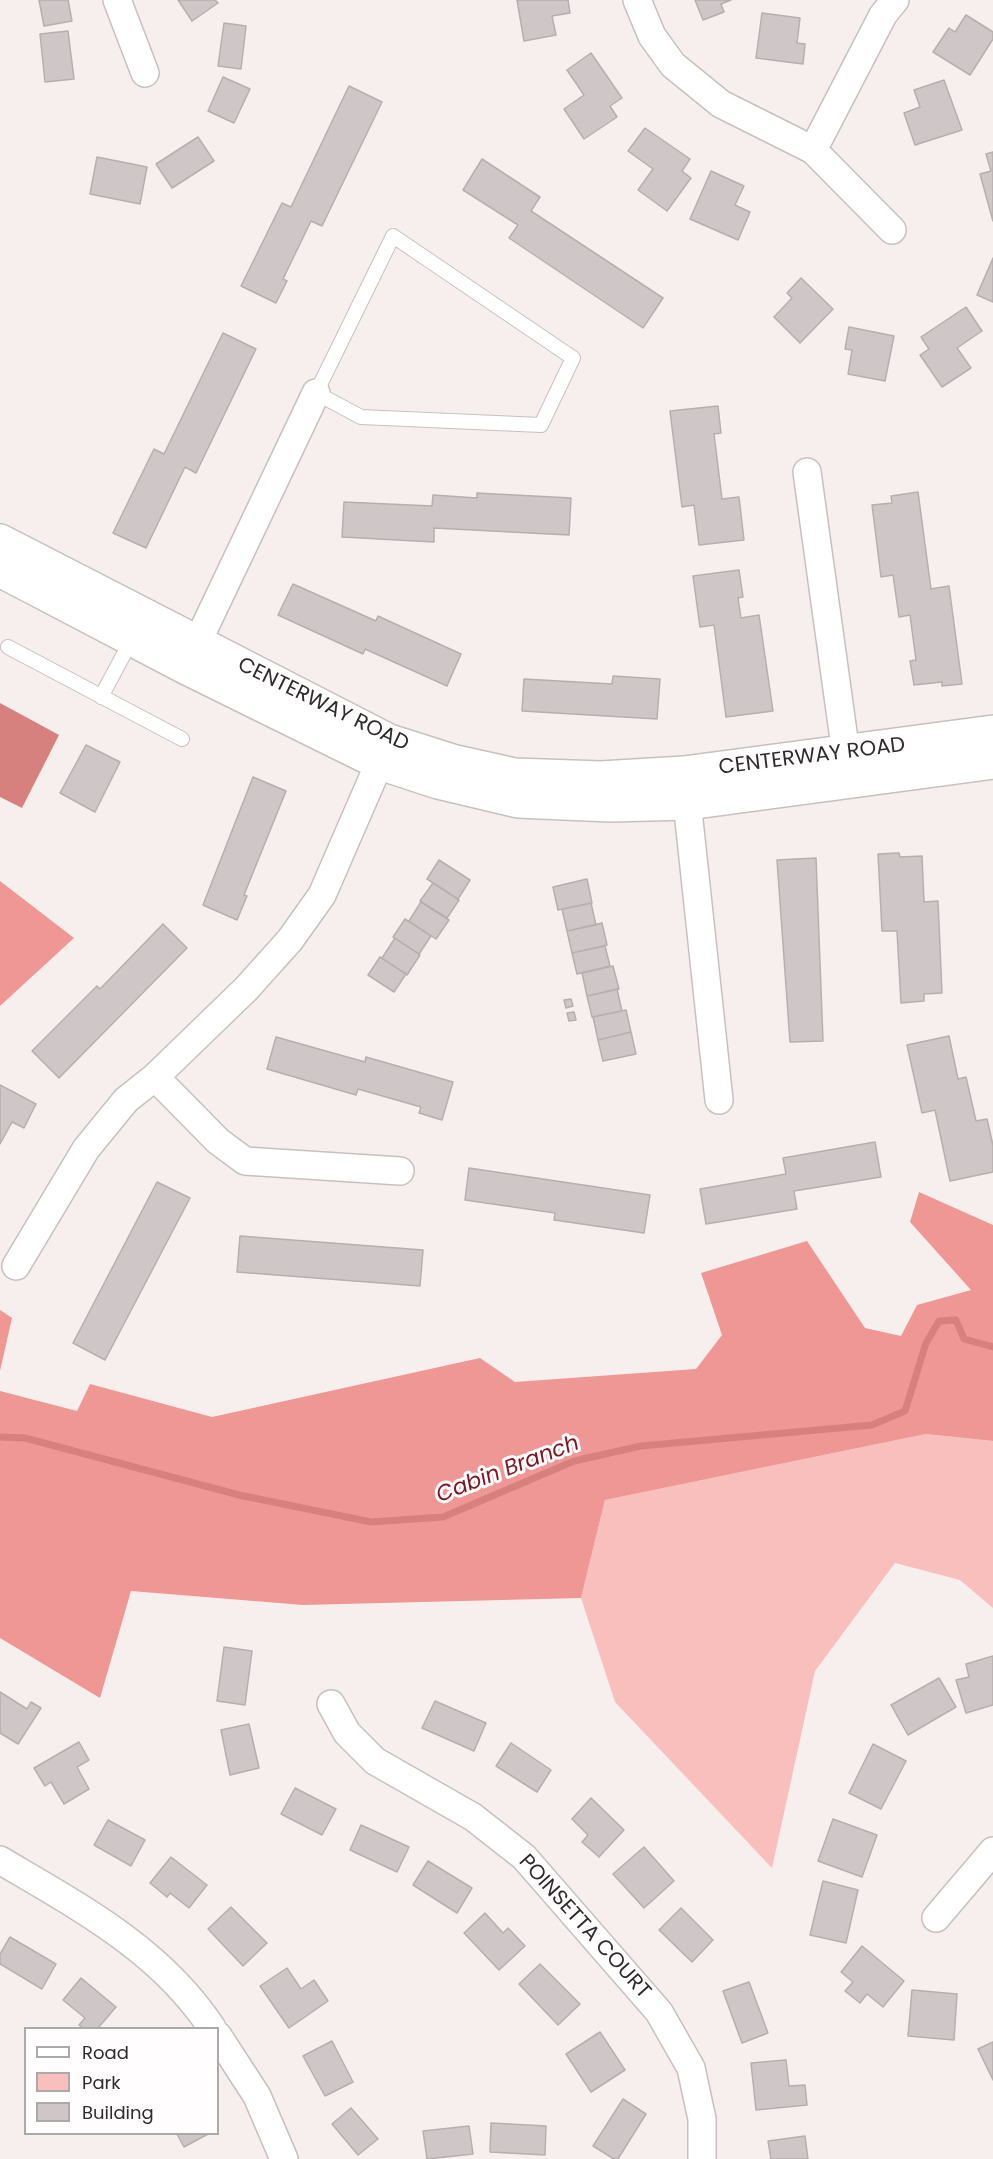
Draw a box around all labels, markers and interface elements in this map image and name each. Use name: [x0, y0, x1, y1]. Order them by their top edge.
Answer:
street label: CENTERWAY ROAD: [233, 653, 413, 757]
street label: CENTERWAY ROAD: [717, 733, 907, 781]
water label: Cabin Branch: [433, 1431, 583, 1509]
street label: POINSETTA COURT: [513, 1850, 655, 2004]
legend: [24, 2027, 219, 2135]
text: Road: [82, 2040, 129, 2065]
text: Park: [82, 2070, 121, 2095]
text: Building: [82, 2100, 154, 2125]

